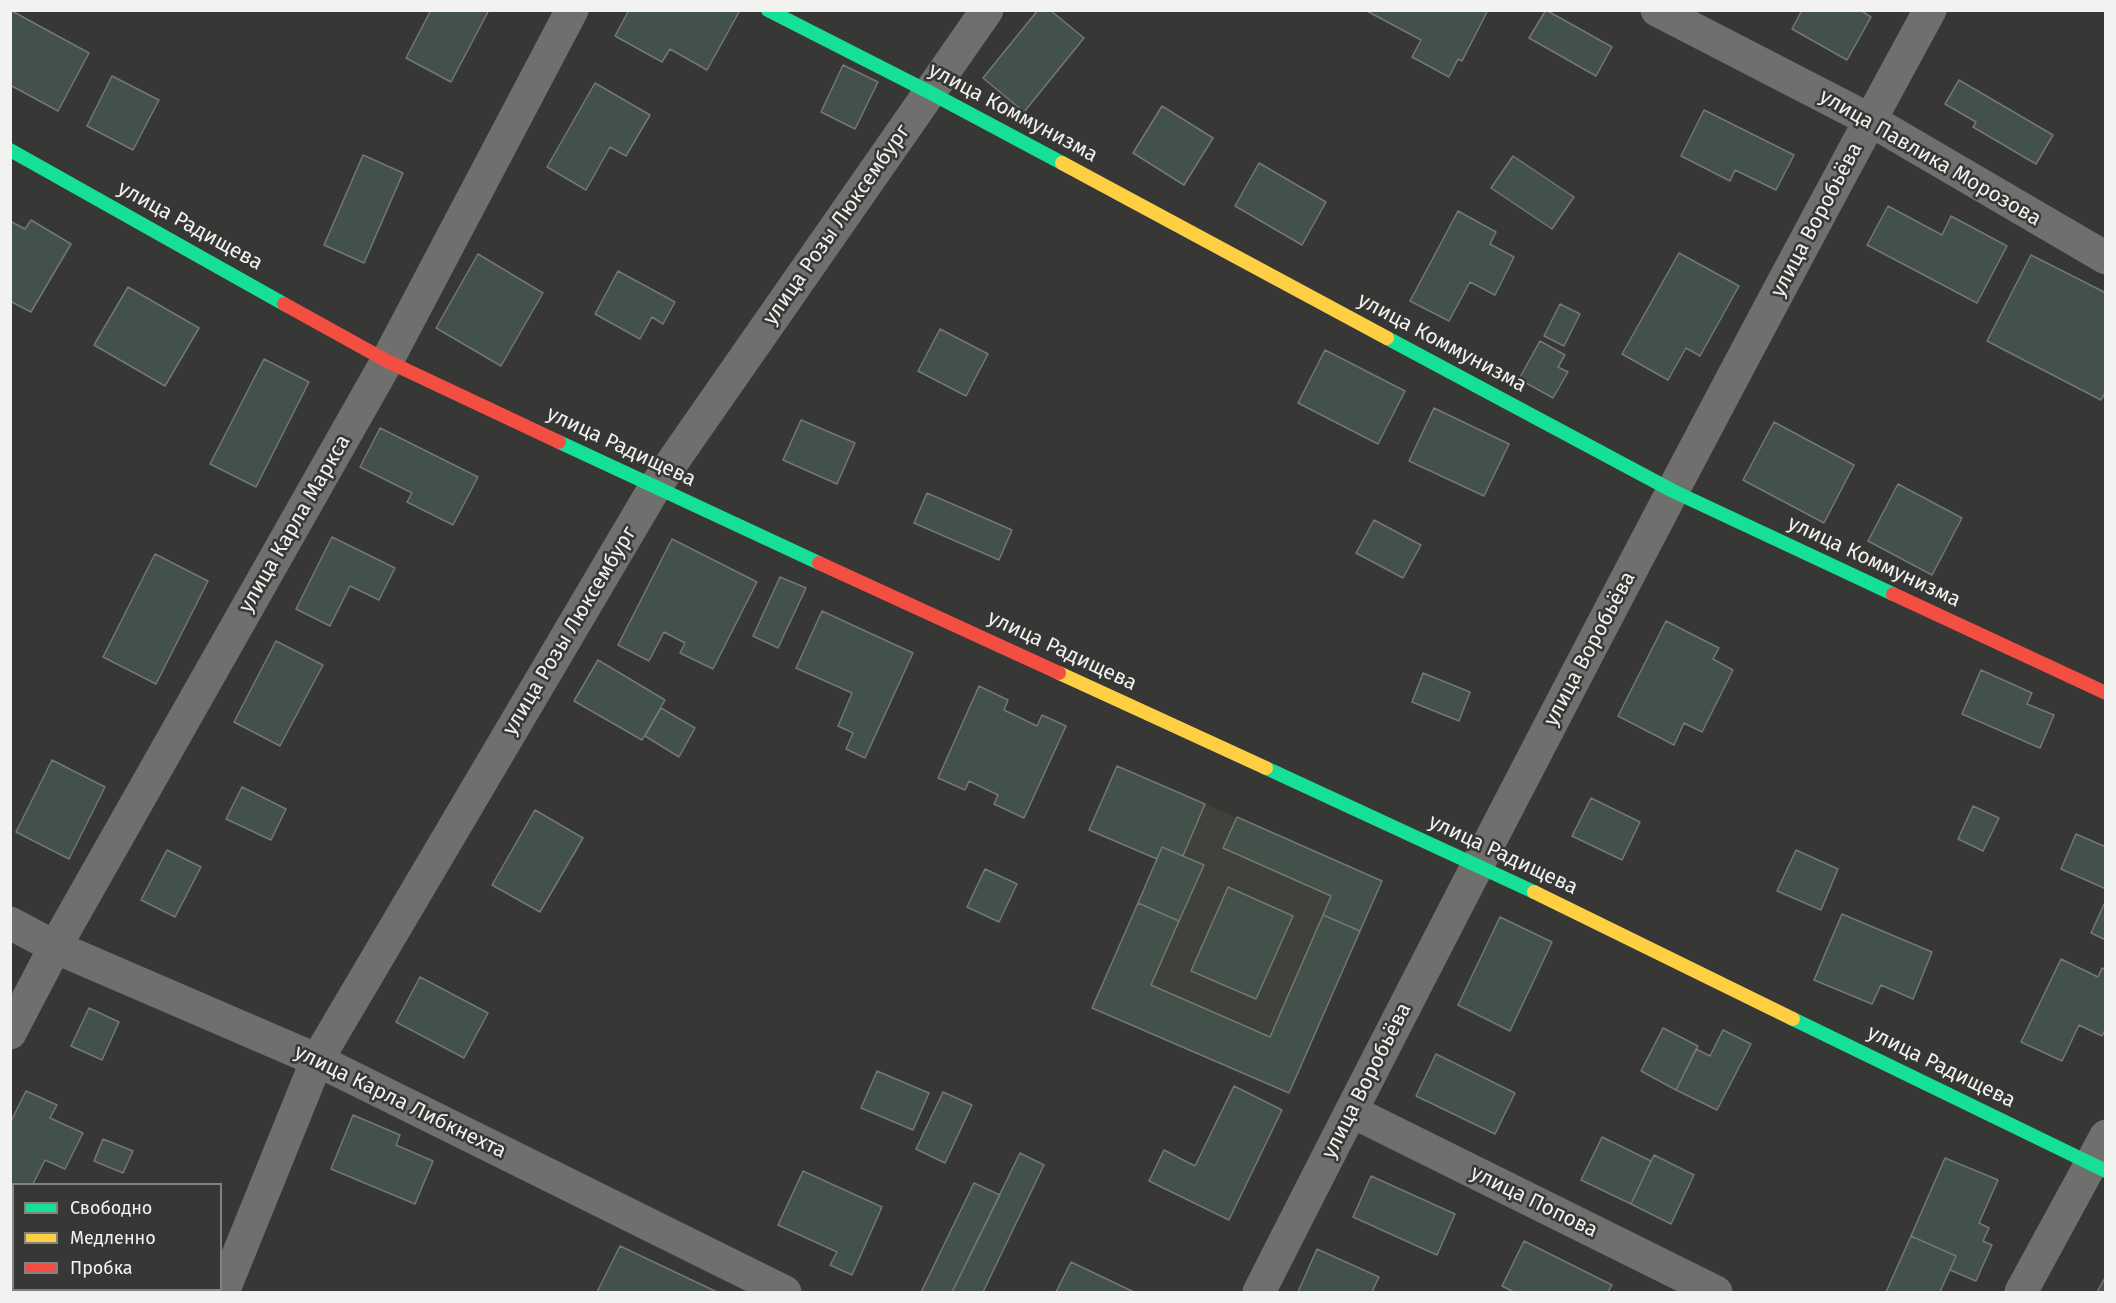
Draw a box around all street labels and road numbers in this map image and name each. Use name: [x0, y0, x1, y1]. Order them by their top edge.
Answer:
street label: улица Коммунизма: [924, 58, 1102, 168]
street label: улица Павлика Морозова: [1815, 84, 2045, 232]
street label: улица Розы Люксембург: [758, 120, 916, 330]
street label: улица Воробьёва: [1766, 138, 1868, 302]
street label: улица Радищева: [113, 176, 267, 276]
street label: улица Коммунизма: [1353, 288, 1531, 398]
street label: улица Радищева: [542, 401, 700, 493]
street label: улица Карла Маркса: [234, 431, 356, 617]
street label: улица Коммунизма: [1784, 511, 1964, 613]
street label: улица Розы Люксембург: [498, 522, 642, 740]
street label: улица Воробьёва: [1539, 567, 1641, 731]
street label: улица Радищева: [983, 605, 1141, 697]
street label: улица Радищева: [1424, 809, 1582, 901]
street label: улица Воробьёва: [1317, 999, 1417, 1163]
street label: улица Радищева: [1863, 1020, 2019, 1114]
street label: улица Карла Либкнехта: [290, 1040, 510, 1164]
street label: улица Попова: [1466, 1160, 1602, 1244]

